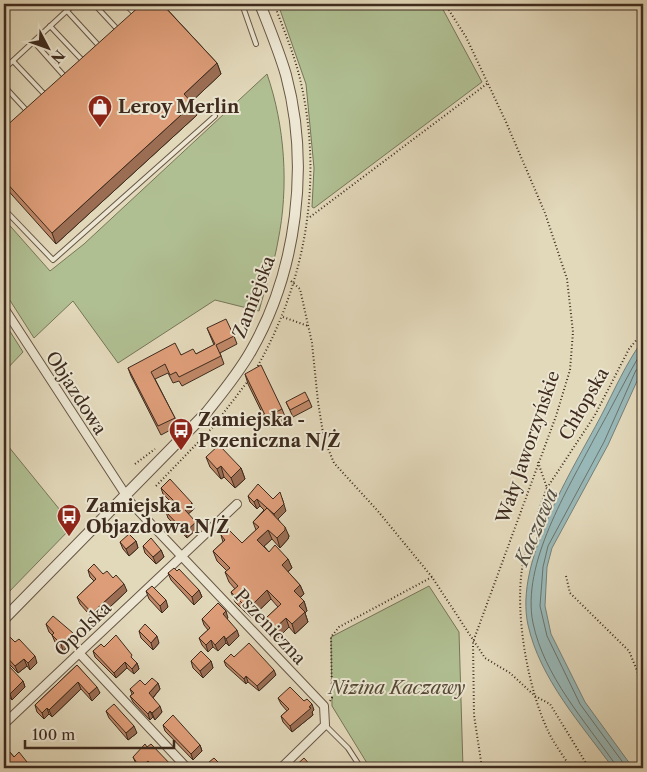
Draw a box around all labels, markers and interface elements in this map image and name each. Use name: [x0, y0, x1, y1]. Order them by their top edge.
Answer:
north arrow: [22, 22, 72, 72]
text: N: [47, 46, 69, 67]
shop icon: Leroy Merlin: [87, 94, 113, 128]
place label: Leroy Merlin: [118, 96, 240, 118]
street label: Zamiejska: [228, 252, 280, 341]
street label: Objazdowa: [41, 347, 111, 439]
street label: Chłopska: [554, 363, 614, 444]
street label: Wały Jaworzyńskie: [491, 368, 564, 527]
place label: Zamiejska - Pszeniczna N/Ż: [198, 409, 341, 452]
bus stop icon: Zamiejska - Pszeniczna N/Ż: [168, 417, 194, 451]
water label: Kaczawa: [509, 484, 563, 571]
place label: Zamiejska - Objazdowa N/Ż: [86, 495, 229, 538]
bus stop icon: Zamiejska - Objazdowa N/Ż: [56, 503, 82, 537]
street label: Pszeniczna: [229, 585, 311, 670]
street label: Opolska: [50, 596, 116, 661]
park label: Nizina Kaczawy: [327, 677, 465, 699]
scale bar: [25, 717, 174, 749]
text: 100 m: [32, 725, 75, 744]

